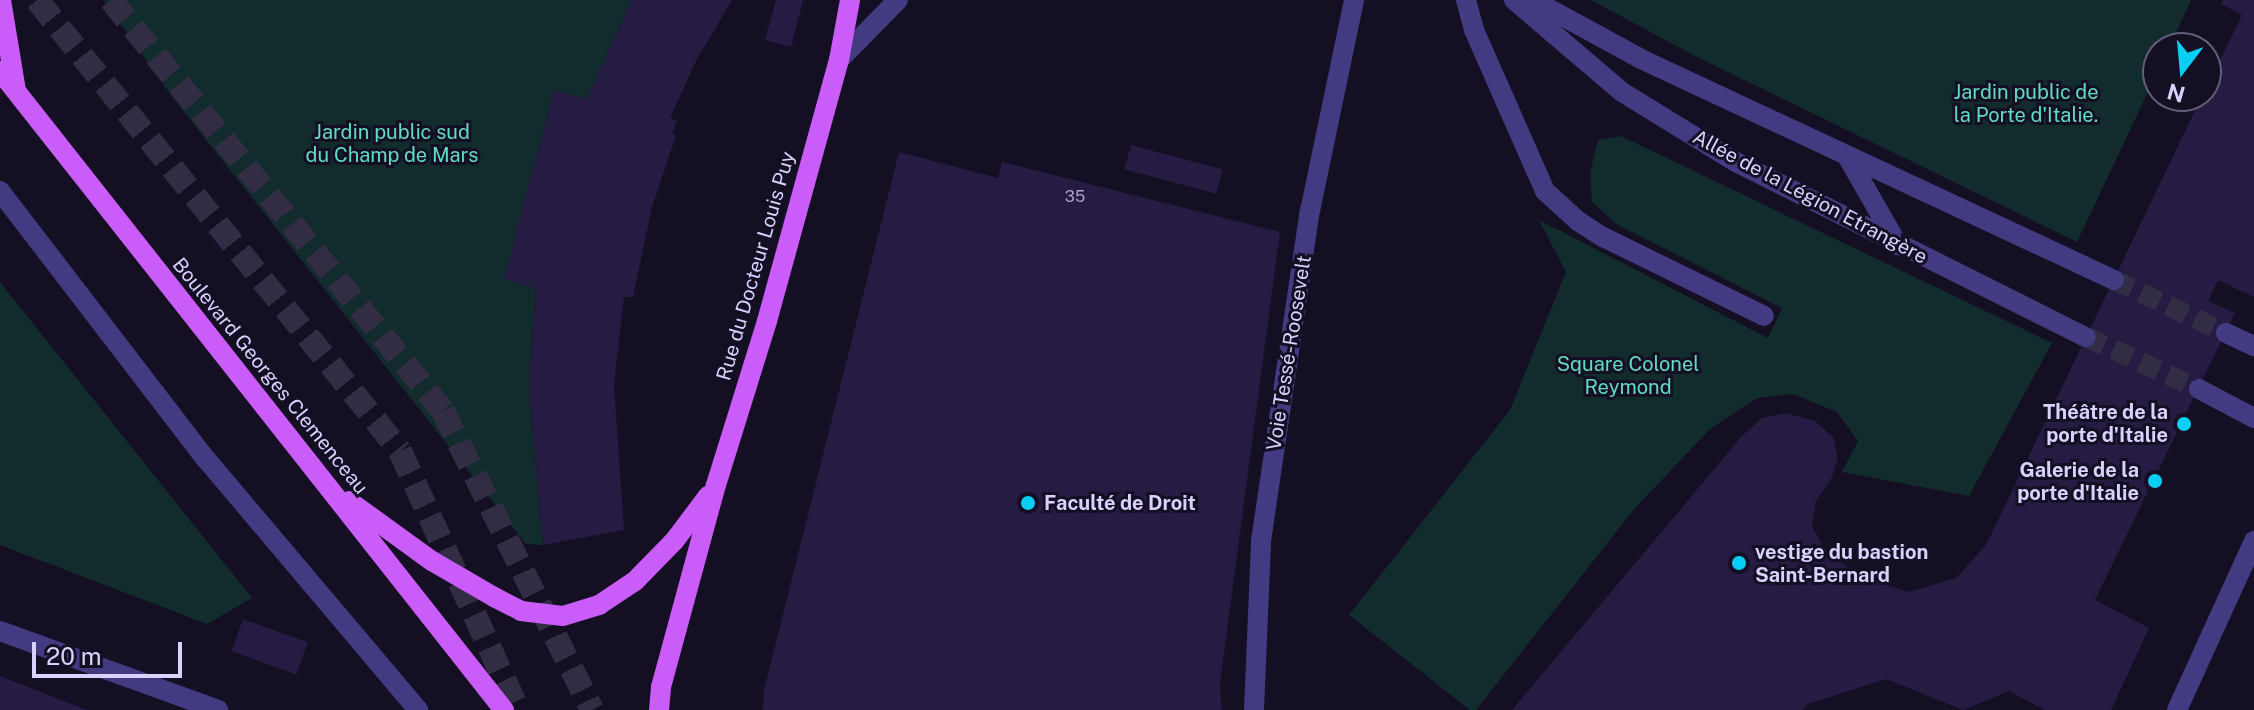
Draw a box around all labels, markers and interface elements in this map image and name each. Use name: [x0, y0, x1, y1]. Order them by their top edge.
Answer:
north arrow: [2142, 32, 2222, 112]
text: N: [2164, 78, 2188, 108]
park label: Jardin public de la Porte d'Italie.: [1953, 80, 2099, 127]
park label: Jardin public sud du Champ de Mars: [305, 120, 479, 167]
street label: Allée de la Légion Etrangère: [1688, 125, 1932, 269]
street label: Rue du Docteur Louis Puy: [712, 149, 800, 383]
house number: 35: [1065, 187, 1085, 207]
street label: Boulevard Georges Clemenceau: [167, 253, 373, 499]
street label: Voie Tessé-Roosevelt: [1262, 254, 1316, 452]
park label: Square Colonel Reymond: [1557, 352, 1699, 399]
place label: Théâtre de la porte d'Italie: [2043, 400, 2168, 447]
marker: Théâtre de la porte d'Italie: [2175, 415, 2193, 433]
place label: Galerie de la porte d'Italie: [2017, 458, 2139, 505]
marker: Galerie de la porte d'Italie: [2146, 472, 2164, 490]
place label: Faculté de Droit: [1044, 491, 1196, 515]
marker: Faculté de Droit: [1019, 494, 1037, 512]
place label: vestige du bastion Saint-Bernard: [1755, 540, 1928, 587]
marker: vestige du bastion Saint-Bernard: [1730, 554, 1748, 572]
scale bar: [36, 626, 186, 676]
text: 20 m: [46, 642, 102, 670]

